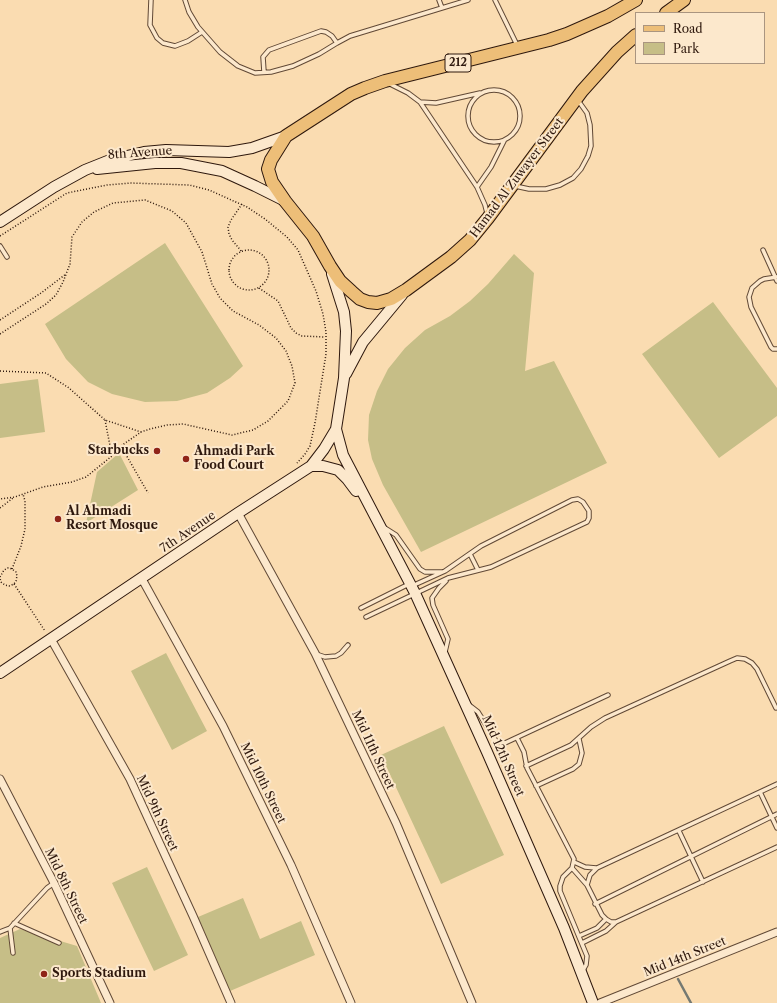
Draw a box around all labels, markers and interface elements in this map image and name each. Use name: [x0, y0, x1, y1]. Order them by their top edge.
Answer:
legend: [635, 12, 765, 64]
text: Road: [673, 21, 703, 36]
text: Park: [673, 41, 699, 56]
road number: 212: [445, 54, 471, 72]
street label: Hamad Al Zuwayer Street: [467, 115, 567, 241]
street label: 8th Avenue: [107, 144, 173, 162]
place label: Starbucks: [88, 444, 149, 458]
place label: Ahmadi Park Food Court: [194, 445, 274, 473]
marker: Starbucks: [152, 446, 162, 456]
marker: Ahmadi Park Food Court: [181, 454, 191, 464]
place label: Al Ahmadi Resort Mosque: [66, 505, 158, 533]
street label: 7th Avenue: [158, 508, 218, 556]
marker: Al Ahmadi Resort Mosque: [53, 514, 63, 524]
street label: Mid 11th Street: [348, 708, 398, 792]
street label: Mid 12th Street: [479, 713, 527, 799]
street label: Mid 10th Street: [237, 740, 289, 826]
street label: Mid 9th Street: [133, 773, 181, 853]
street label: Mid 8th Street: [41, 846, 91, 926]
street label: Mid 14th Street: [642, 934, 728, 980]
place label: Sports Stadium: [52, 967, 146, 981]
marker: Sports Stadium: [39, 969, 49, 979]

